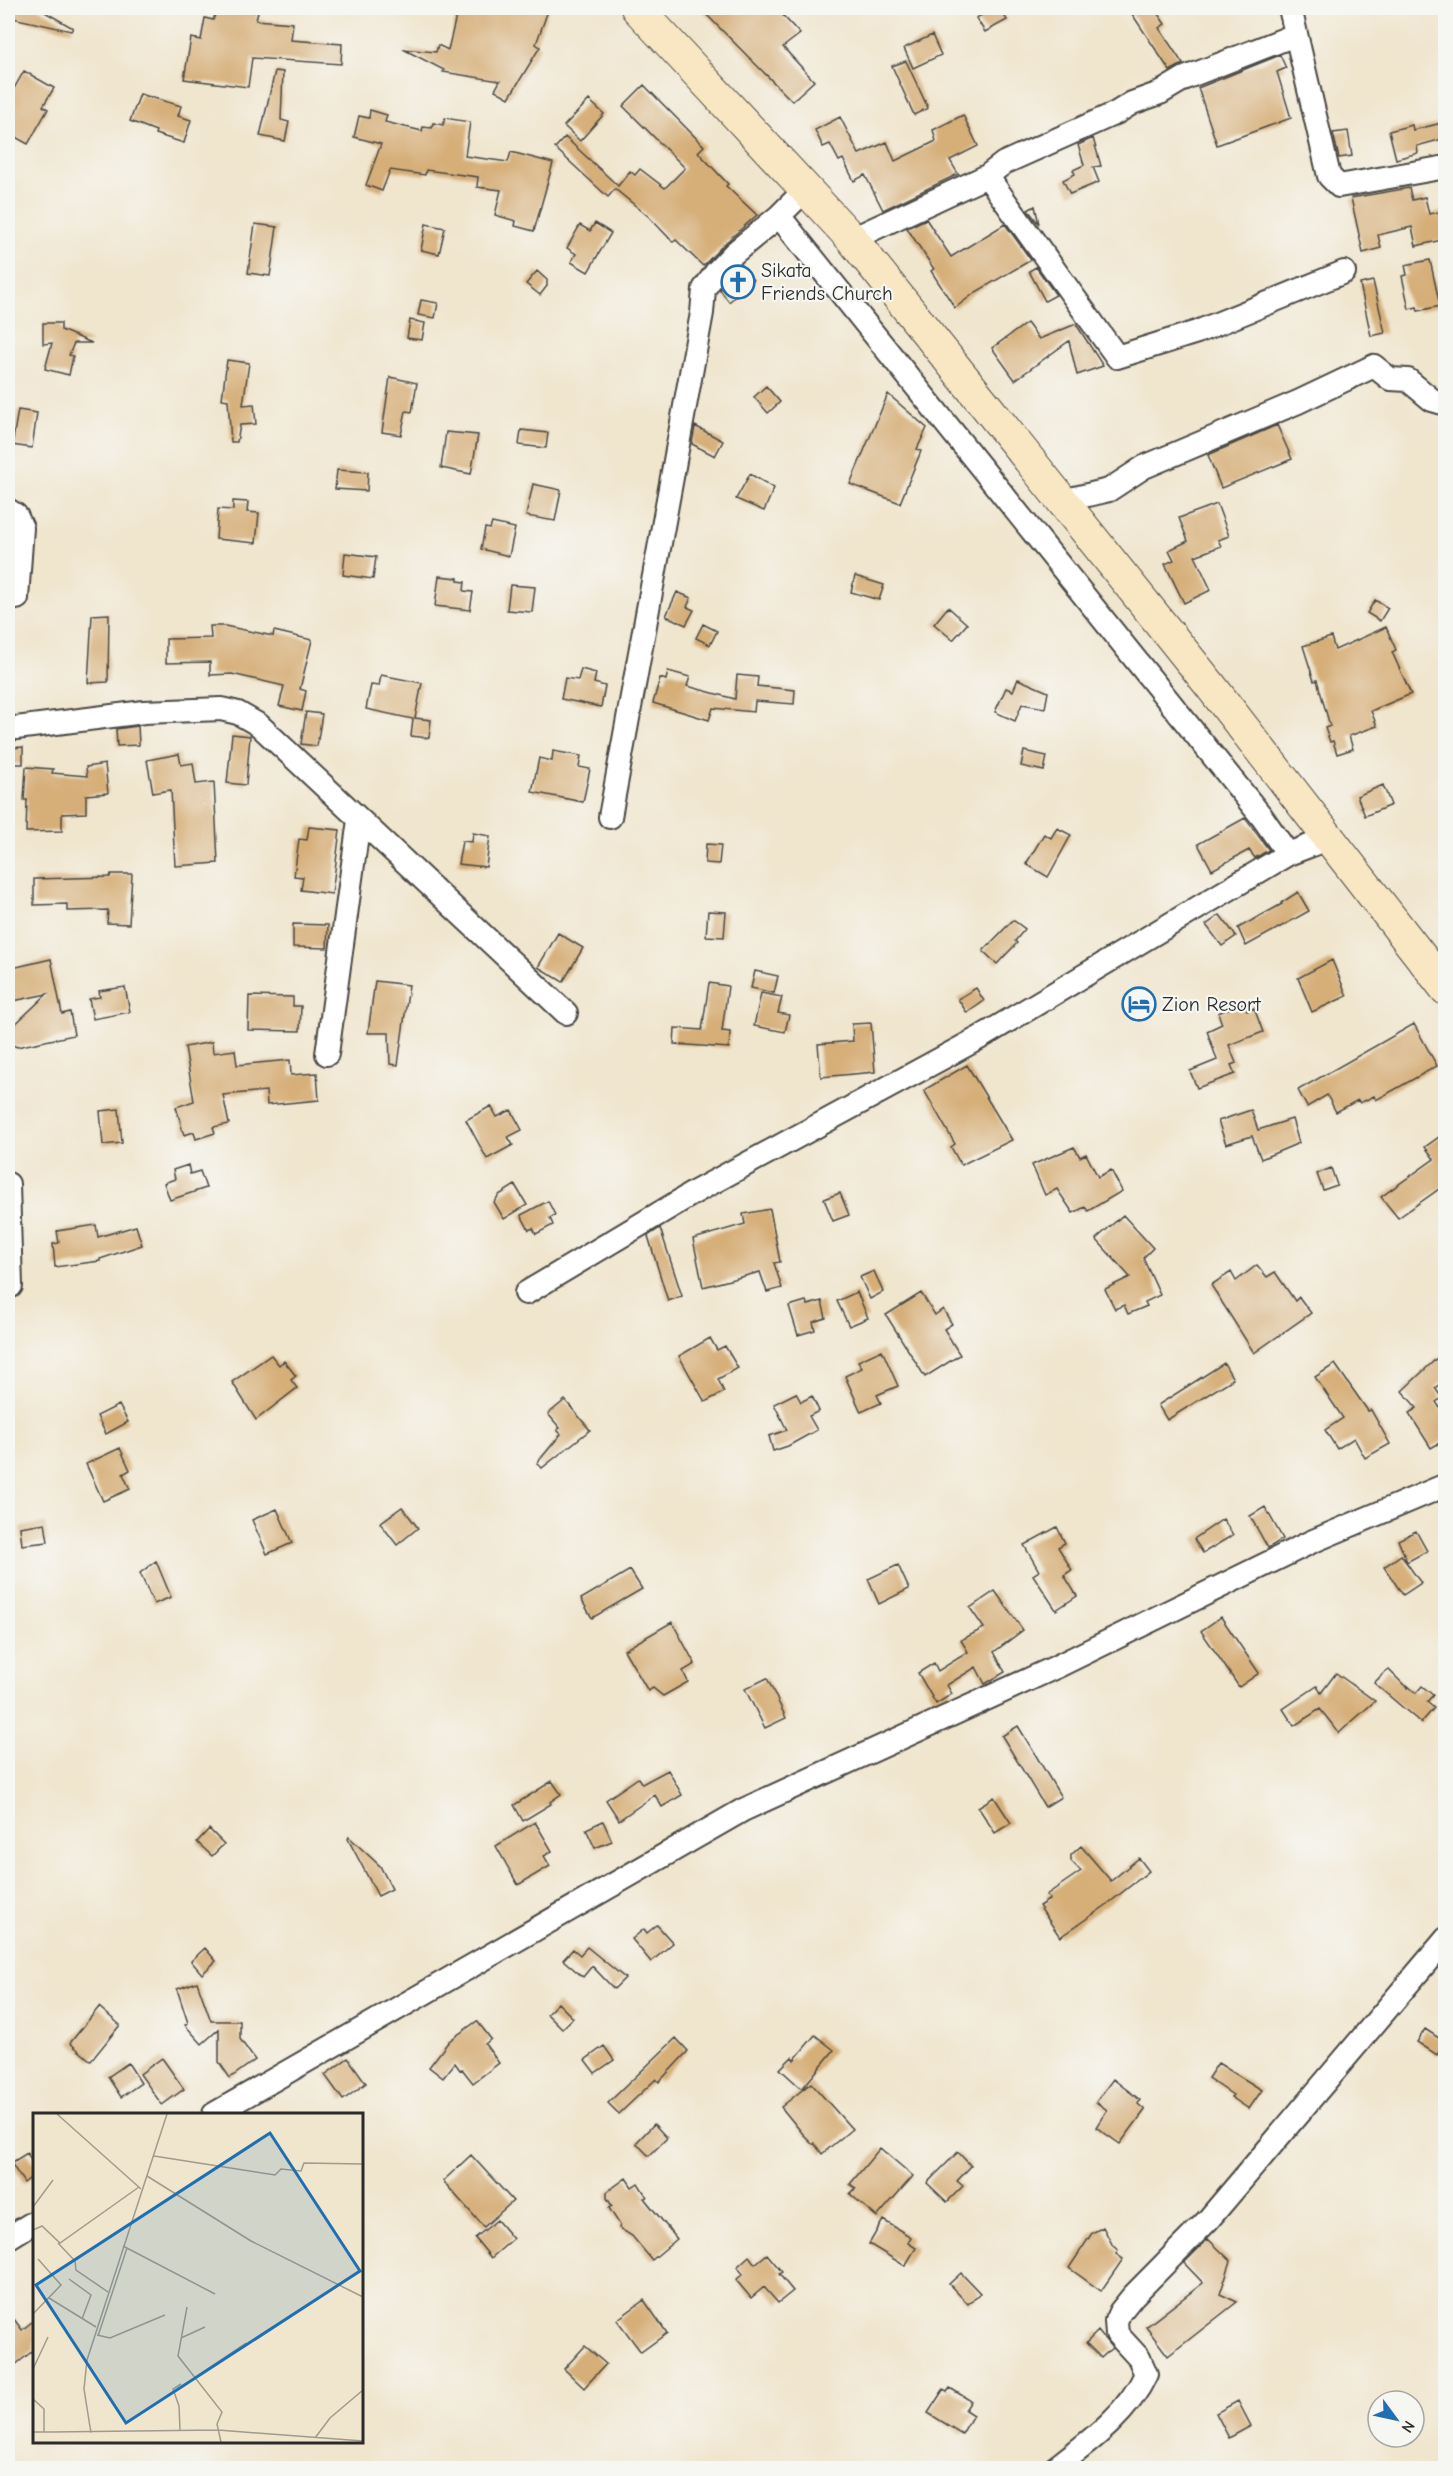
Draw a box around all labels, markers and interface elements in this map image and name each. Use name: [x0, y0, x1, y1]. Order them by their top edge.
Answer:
place label: Sikata Friends Church: [761, 259, 893, 305]
church icon: Sikata Friends Church: [720, 264, 756, 300]
hotel icon: Zion Resort: [1121, 986, 1157, 1022]
place label: Zion Resort: [1162, 993, 1262, 1016]
inset map: [33, 2113, 363, 2443]
north arrow: [1366, 2389, 1426, 2449]
text: N: [1397, 2417, 1418, 2436]

